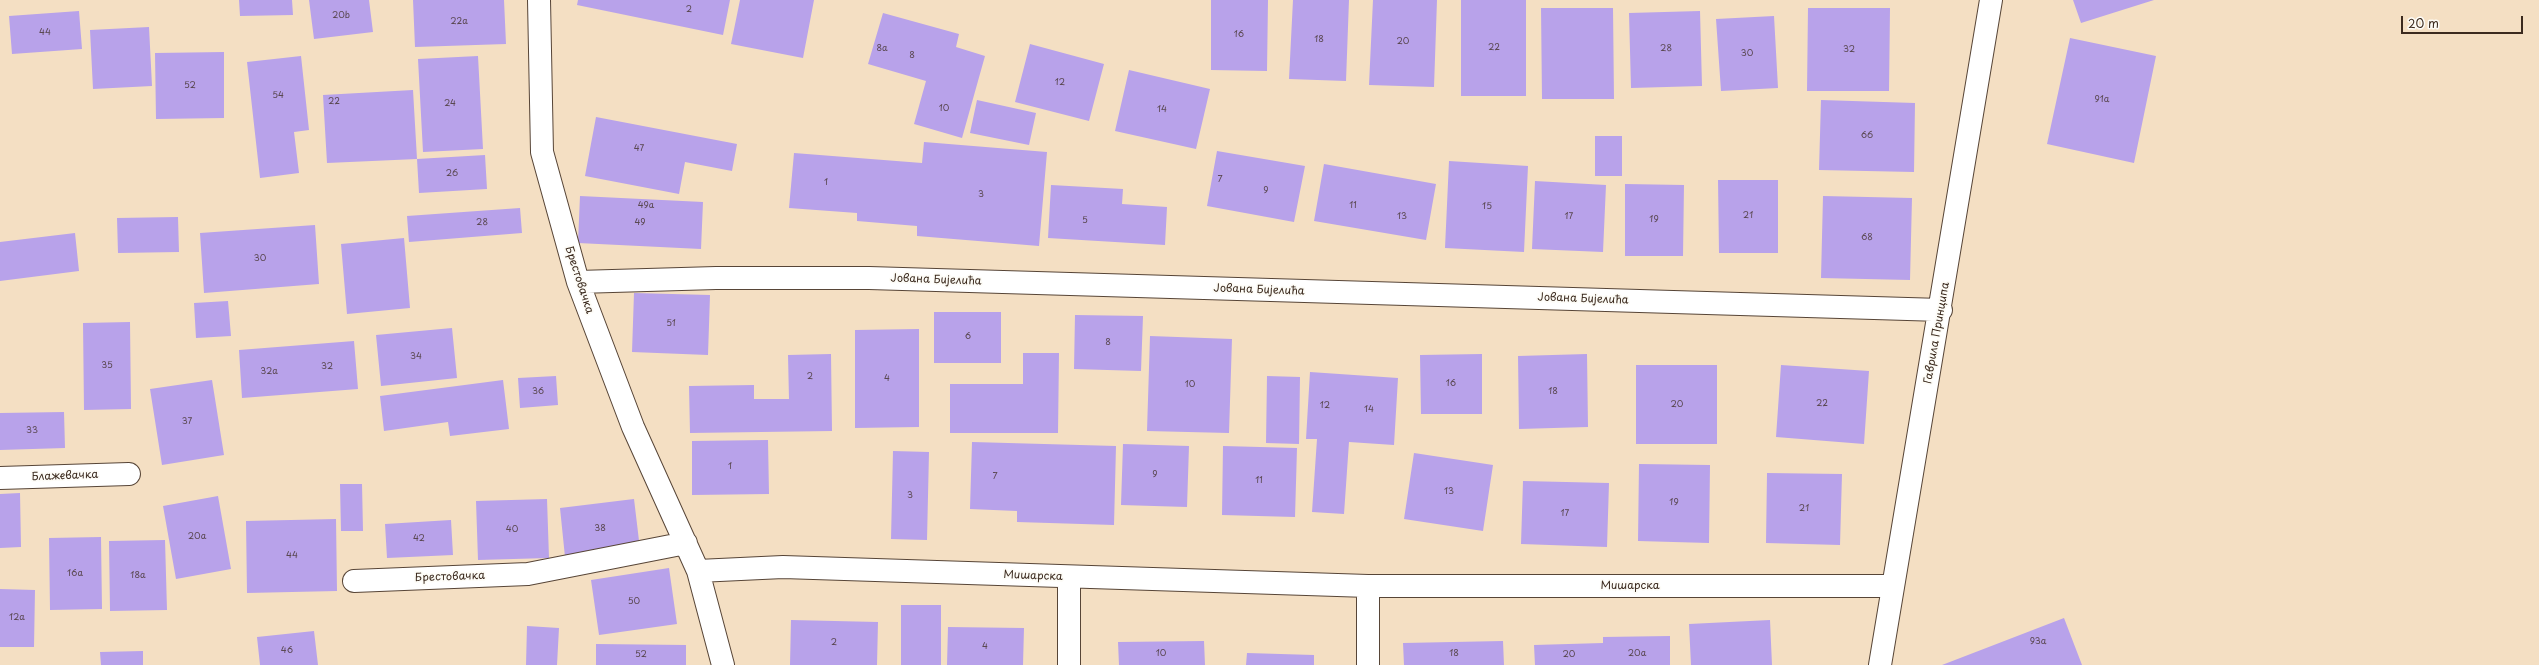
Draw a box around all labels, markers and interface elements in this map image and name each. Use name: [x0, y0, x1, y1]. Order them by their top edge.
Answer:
house number: 2: [686, 5, 692, 15]
scale bar: [2403, 8, 2525, 34]
house number: 20b: [332, 11, 350, 21]
text: 20 m: [2408, 14, 2439, 32]
house number: 22a: [450, 17, 468, 27]
house number: 44: [39, 28, 51, 38]
house number: 16: [1234, 30, 1244, 40]
house number: 18: [1314, 35, 1324, 45]
house number: 20: [1397, 37, 1409, 47]
house number: 22: [1488, 43, 1500, 53]
house number: 8a: [876, 44, 888, 54]
house number: 28: [1660, 44, 1672, 54]
house number: 32: [1843, 45, 1855, 55]
house number: 30: [1741, 49, 1753, 59]
house number: 8: [909, 51, 915, 61]
house number: 12: [1055, 78, 1065, 88]
house number: 52: [184, 81, 196, 91]
house number: 54: [272, 91, 284, 101]
house number: 91a: [2095, 95, 2109, 105]
house number: 22: [328, 97, 340, 107]
house number: 24: [444, 99, 456, 109]
house number: 10: [939, 104, 949, 114]
house number: 14: [1157, 105, 1167, 115]
house number: 66: [1861, 131, 1873, 141]
house number: 47: [634, 144, 644, 154]
house number: 26: [446, 169, 458, 179]
house number: 7: [1217, 175, 1223, 185]
house number: 1: [824, 178, 828, 188]
house number: 9: [1263, 186, 1269, 196]
house number: 3: [978, 190, 984, 200]
house number: 49a: [638, 201, 654, 211]
house number: 11: [1349, 201, 1357, 211]
house number: 15: [1482, 202, 1492, 212]
house number: 21: [1743, 211, 1753, 221]
house number: 13: [1397, 212, 1407, 222]
house number: 17: [1565, 212, 1573, 222]
house number: 19: [1649, 215, 1659, 225]
house number: 5: [1082, 216, 1088, 226]
house number: 28: [476, 218, 488, 228]
house number: 49: [634, 218, 646, 228]
house number: 68: [1861, 233, 1873, 243]
street label: Брестовачка: [562, 245, 596, 315]
house number: 30: [254, 254, 266, 264]
street label: Јована Бијелића: [890, 272, 982, 288]
street label: Гаврила Принципа: [1922, 281, 1952, 385]
street label: Јована Бијелића: [1213, 282, 1305, 298]
street label: Јована Бијелића: [1537, 291, 1629, 307]
house number: 51: [666, 319, 676, 329]
house number: 6: [965, 332, 971, 342]
house number: 8: [1105, 338, 1111, 348]
house number: 34: [410, 352, 422, 362]
house number: 35: [101, 361, 113, 371]
house number: 32: [321, 362, 333, 372]
house number: 32a: [260, 367, 278, 377]
house number: 2: [807, 372, 813, 382]
house number: 4: [884, 374, 890, 384]
house number: 16: [1446, 379, 1456, 389]
house number: 10: [1185, 380, 1195, 390]
house number: 36: [532, 387, 544, 397]
house number: 18: [1548, 387, 1558, 397]
house number: 22: [1816, 399, 1828, 409]
house number: 20: [1671, 400, 1683, 410]
house number: 12: [1320, 401, 1330, 411]
house number: 14: [1364, 405, 1374, 415]
house number: 37: [182, 417, 192, 427]
house number: 33: [26, 426, 38, 436]
house number: 1: [728, 462, 732, 472]
street label: Блажевачка: [31, 468, 99, 484]
house number: 9: [1152, 470, 1158, 480]
house number: 7: [992, 472, 998, 482]
house number: 11: [1255, 476, 1263, 486]
house number: 13: [1444, 487, 1454, 497]
house number: 3: [907, 491, 913, 501]
house number: 19: [1669, 498, 1679, 508]
house number: 21: [1799, 504, 1809, 514]
house number: 17: [1561, 509, 1569, 519]
house number: 38: [594, 524, 606, 534]
house number: 40: [506, 525, 518, 535]
house number: 20a: [188, 532, 206, 542]
house number: 42: [413, 534, 425, 544]
house number: 44: [286, 551, 298, 561]
street label: Мишарска: [1003, 568, 1063, 584]
house number: 16a: [67, 569, 83, 579]
street label: Брестовачка: [415, 569, 485, 585]
house number: 18a: [130, 571, 146, 581]
street label: Мишарска: [1600, 579, 1660, 593]
house number: 50: [628, 597, 640, 607]
house number: 12a: [9, 613, 25, 623]
house number: 93a: [2030, 637, 2046, 647]
house number: 2: [831, 638, 837, 648]
house number: 4: [982, 642, 988, 652]
house number: 46: [281, 646, 293, 656]
house number: 10: [1156, 649, 1166, 659]
house number: 18: [1449, 649, 1459, 659]
house number: 20a: [1628, 649, 1646, 659]
house number: 52: [635, 650, 647, 660]
house number: 20: [1563, 650, 1575, 660]

